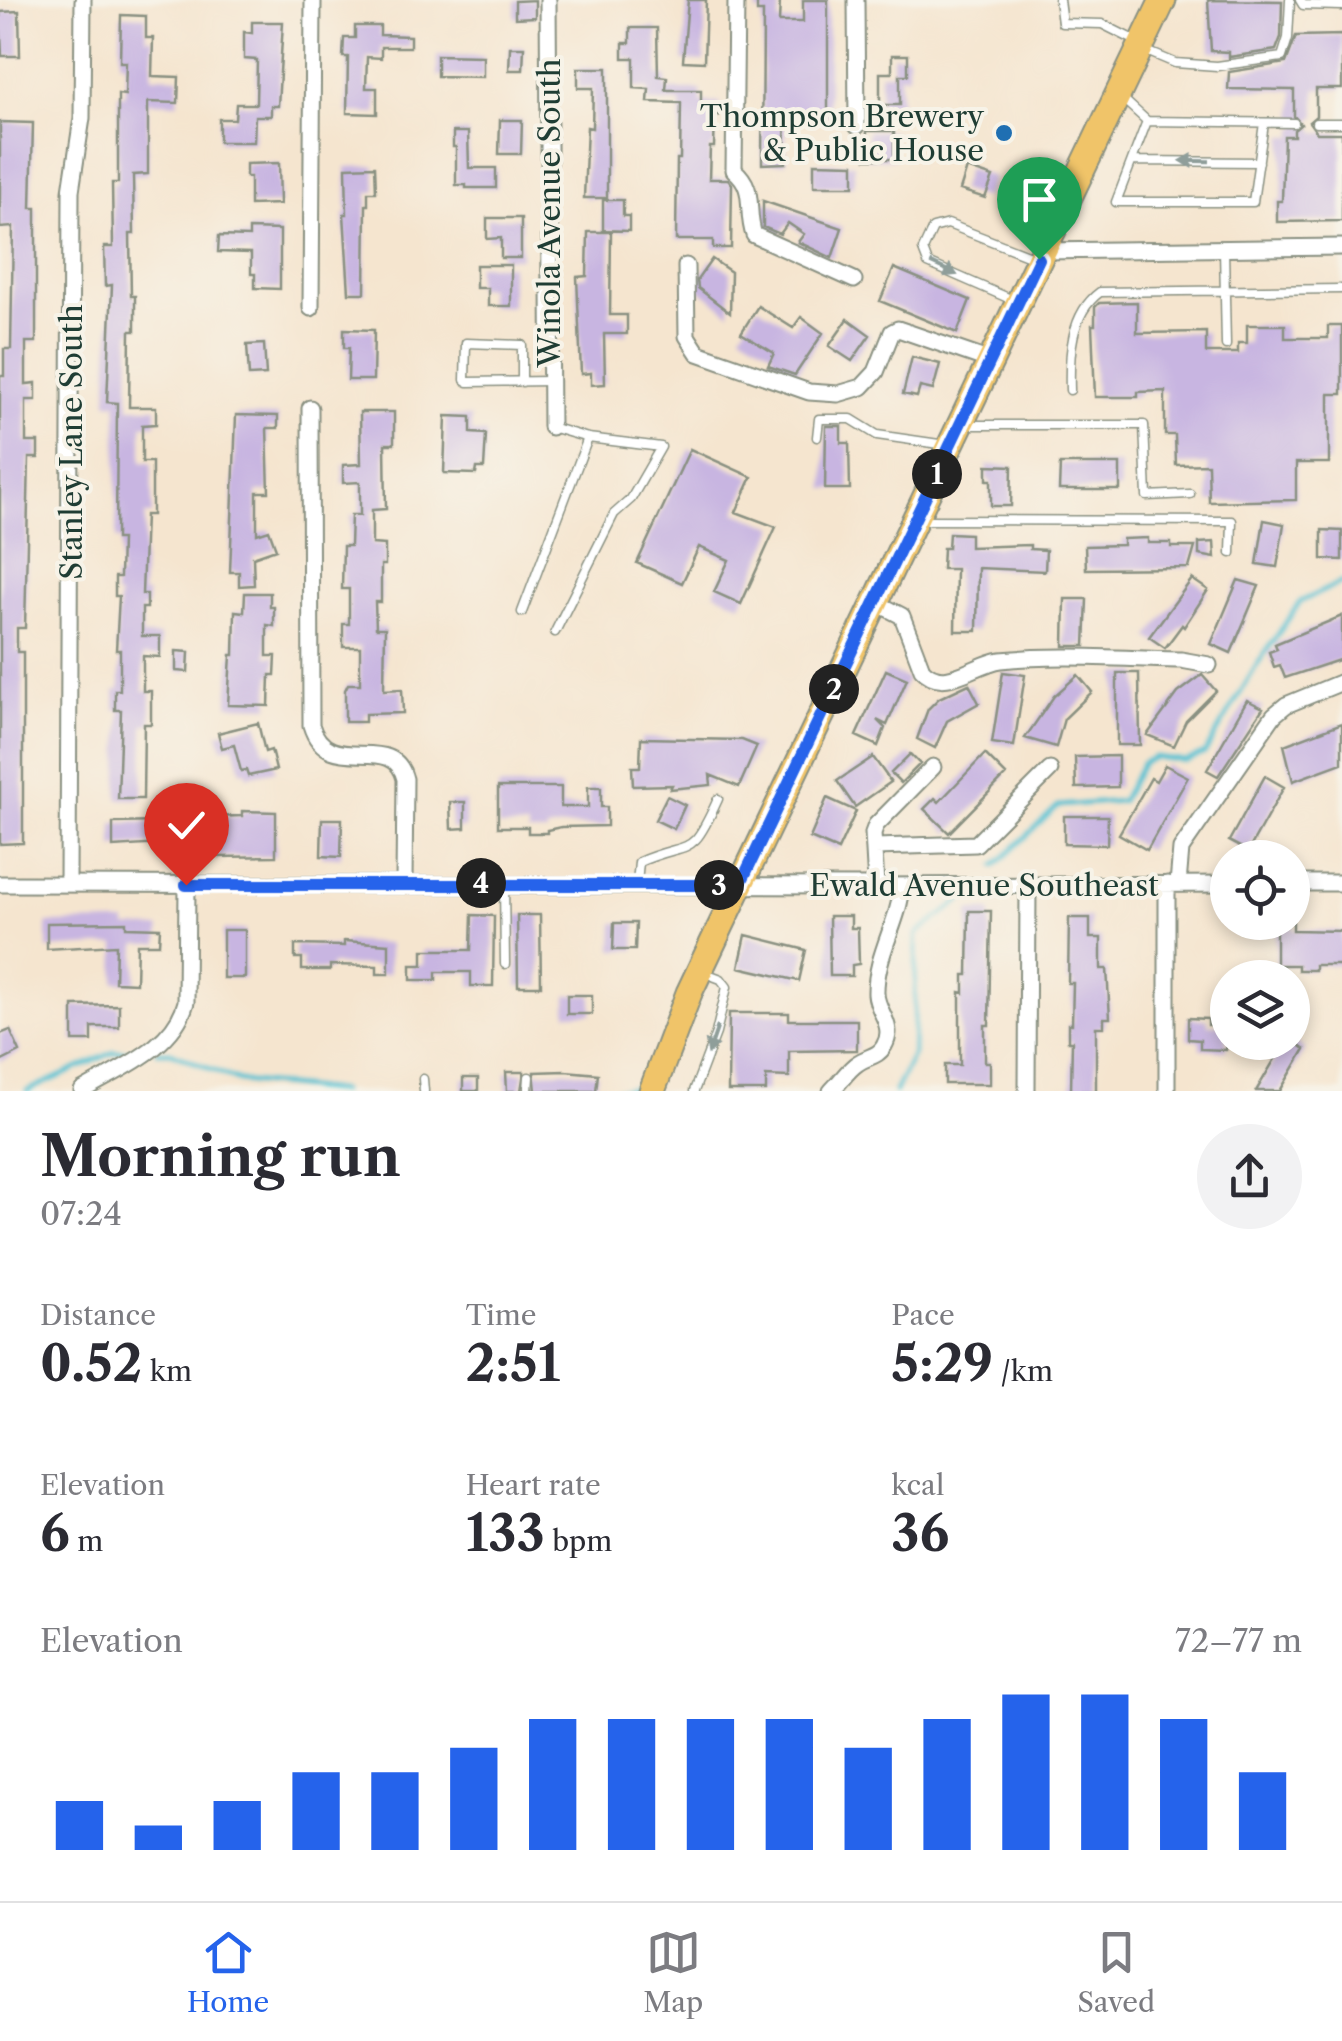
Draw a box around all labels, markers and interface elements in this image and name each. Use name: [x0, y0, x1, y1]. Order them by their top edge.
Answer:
street label: Winola Avenue South: [531, 58, 568, 369]
place label: Thompson Brewery & Public House: [700, 98, 984, 169]
marker: Thompson Brewery & Public House: [993, 122, 1015, 144]
one-way arrow: [1179, 153, 1211, 169]
pin: [997, 157, 1082, 260]
icon: arrive: [1012, 172, 1067, 227]
one-way arrow: [929, 261, 958, 277]
street label: Stanley Lane South: [53, 304, 90, 580]
pin: 1: [912, 449, 962, 499]
text: 1: [931, 457, 943, 491]
pin: 2: [809, 664, 859, 714]
text: 2: [826, 672, 842, 706]
pin: [144, 783, 229, 886]
icon: check: [159, 798, 214, 853]
map controls: [1210, 840, 1310, 1060]
button: locate: [1210, 840, 1310, 940]
pin: 4: [456, 858, 506, 908]
pin: 3: [694, 860, 744, 910]
text: 4: [473, 866, 489, 900]
street label: Ewald Avenue Southeast: [809, 867, 1159, 904]
text: 3: [711, 868, 727, 902]
button: layers: [1210, 960, 1310, 1060]
one-way arrow: [705, 1025, 720, 1055]
text: Morning run: [40, 1123, 401, 1190]
button: share: [1197, 1124, 1302, 1229]
text: 07:24: [40, 1194, 122, 1233]
text: Distance: [40, 1298, 156, 1332]
text: Time: [466, 1298, 536, 1332]
text: Pace: [891, 1298, 955, 1332]
text: 0.52: [40, 1332, 142, 1394]
text: 2:51: [466, 1332, 560, 1394]
text: 5:29: [891, 1332, 993, 1394]
text: km: [142, 1354, 192, 1388]
text: /km: [993, 1354, 1053, 1388]
text: Elevation: [40, 1468, 165, 1502]
text: Heart rate: [466, 1468, 601, 1502]
text: kcal: [891, 1468, 944, 1502]
text: 6: [40, 1502, 70, 1564]
text: 133: [466, 1502, 545, 1564]
text: 36: [891, 1502, 949, 1564]
text: m: [70, 1524, 103, 1558]
text: bpm: [545, 1524, 612, 1558]
text: Elevation: [40, 1621, 183, 1660]
text: 72–77 m: [1175, 1621, 1302, 1660]
tab: Home: [187, 1925, 269, 2019]
tab: Map: [643, 1925, 703, 2019]
tab: Saved: [1077, 1925, 1155, 2019]

